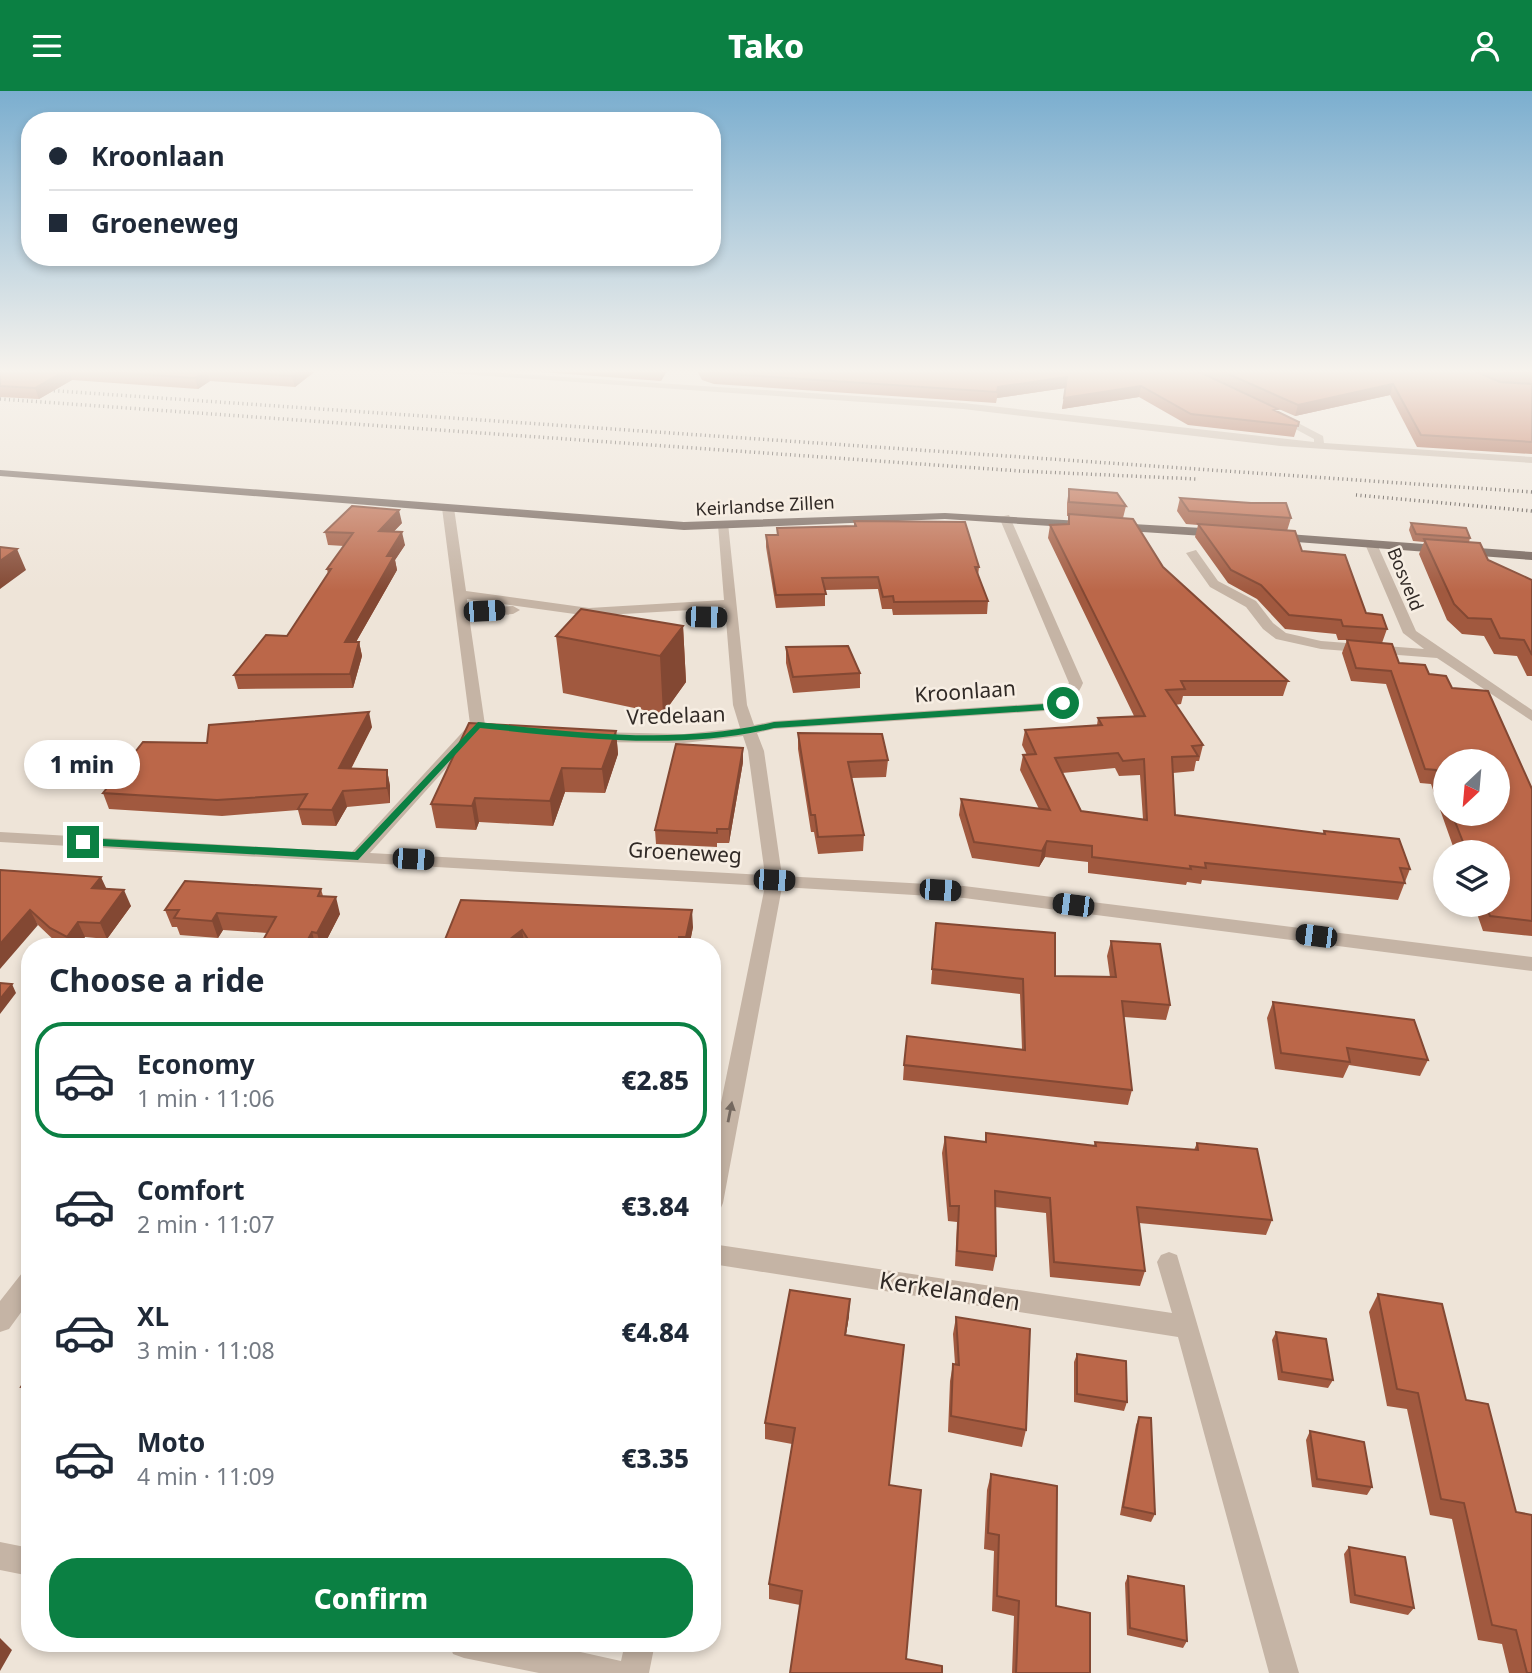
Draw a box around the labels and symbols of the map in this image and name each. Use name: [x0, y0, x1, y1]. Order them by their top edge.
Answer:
street label: Keirlandse Zillen: [695, 489, 835, 521]
street label: Bosveld: [1382, 544, 1430, 614]
car: [463, 599, 506, 623]
car: [685, 606, 728, 628]
street label: Kroonlaan: [913, 673, 1017, 709]
route start: [1047, 687, 1079, 719]
street label: Vredelaan: [626, 699, 726, 731]
callout: 1 min: [25, 741, 141, 789]
north arrow: [1433, 749, 1510, 826]
route end: [67, 826, 99, 858]
street label: Groeneweg: [627, 835, 743, 869]
car: [392, 847, 435, 871]
car: [753, 868, 796, 892]
car: [919, 878, 962, 902]
car: [1051, 892, 1096, 918]
car: [1294, 923, 1339, 949]
one-way arrow: [725, 1101, 736, 1123]
street label: Kerkelanden: [877, 1263, 1023, 1317]

